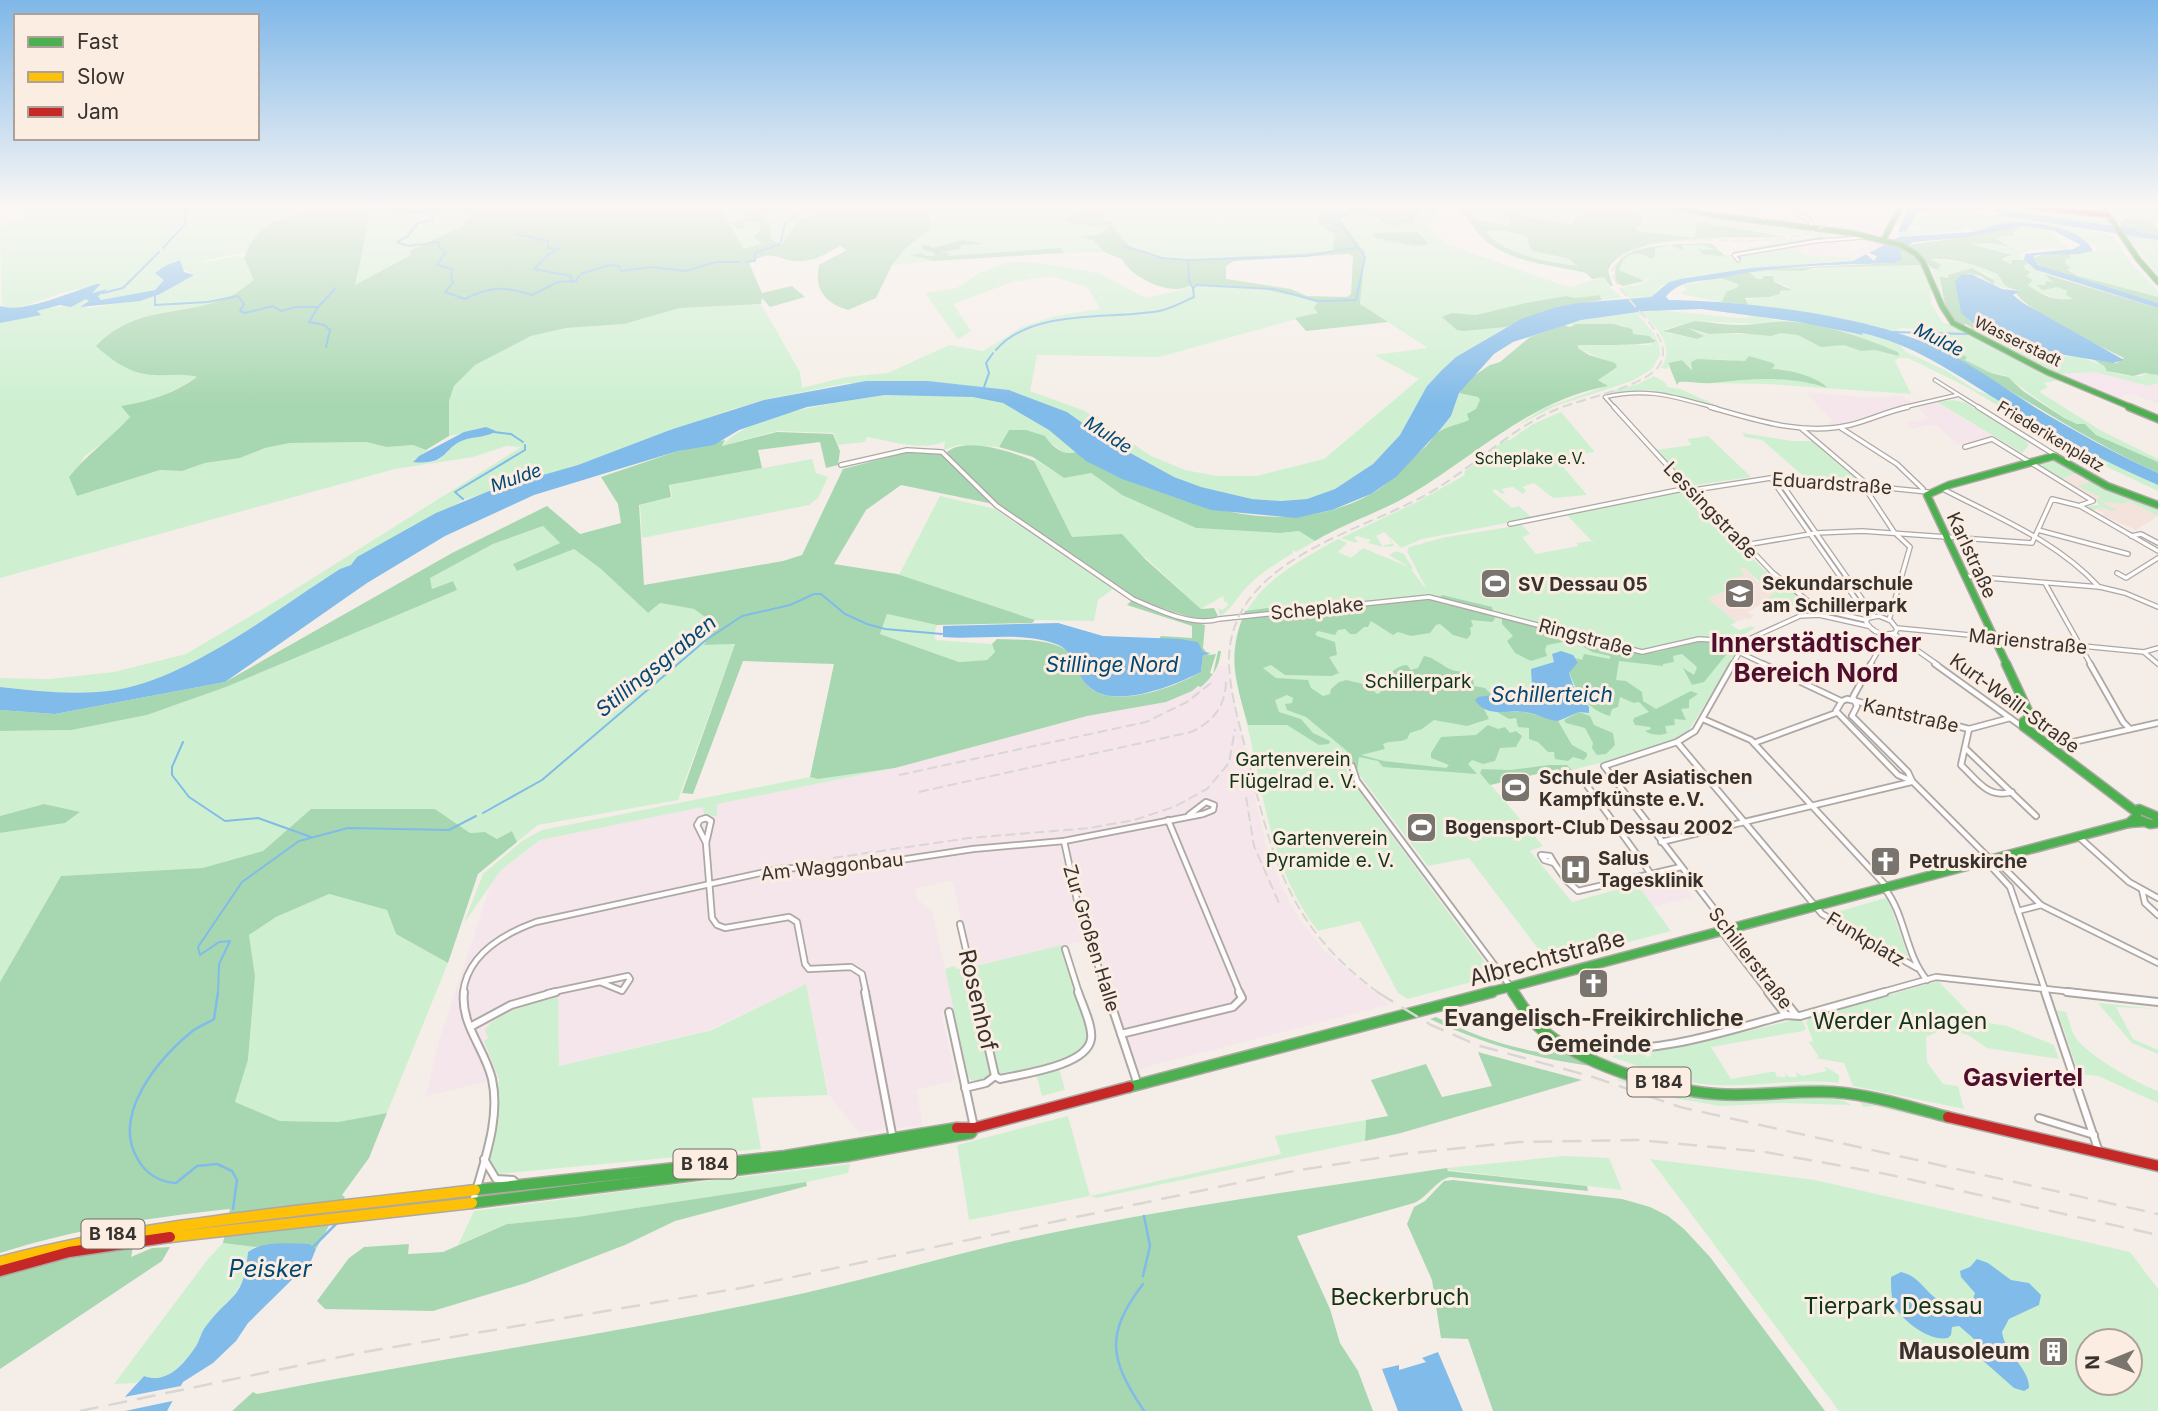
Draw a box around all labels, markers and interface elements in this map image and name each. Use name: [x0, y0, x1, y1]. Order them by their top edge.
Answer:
legend: [14, 14, 259, 140]
text: Fast: [77, 29, 119, 54]
text: Slow: [77, 64, 125, 89]
text: Jam: [77, 99, 119, 124]
street label: Wasserstadt: [1971, 311, 2065, 371]
water label: Mulde: [1911, 318, 1967, 361]
street label: Friederikenplatz: [1994, 396, 2108, 476]
water label: Mulde: [1080, 411, 1136, 458]
park label: Scheplake e.V.: [1474, 448, 1586, 468]
street label: Lessingstraße: [1659, 457, 1763, 564]
water label: Mulde: [488, 459, 544, 496]
street label: Eduardstraße: [1771, 468, 1893, 499]
street label: Karlstraße: [1942, 509, 2001, 602]
sports icon: SV Dessau 05: [1478, 567, 1512, 601]
place label: Sekundarschule am Schillerpark: [1762, 572, 1913, 617]
place label: SV Dessau 05: [1518, 573, 1648, 596]
school or university icon: Sekundarschule am Schillerpark: [1722, 577, 1756, 611]
street label: Scheplake: [1269, 592, 1365, 625]
water label: Stillingsgraben: [590, 609, 721, 722]
street label: Ringstraße: [1536, 614, 1635, 661]
street label: Marienstraße: [1968, 624, 2088, 659]
district label: Innerstädtischer Bereich Nord: [1711, 627, 1922, 688]
street label: Kurt-Weill-Straße: [1945, 649, 2084, 758]
water label: Stillinge Nord: [1046, 652, 1179, 677]
park label: Schillerpark: [1365, 670, 1472, 693]
water label: Schillerteich: [1491, 682, 1613, 707]
street label: Kantstraße: [1861, 693, 1961, 738]
park label: Gartenverein Flügelrad e. V.: [1229, 748, 1357, 793]
place label: Schule der Asiatischen Kampfkünste e.V.: [1539, 766, 1752, 811]
sports icon: Schule der Asiatischen Kampfkünste e.V.: [1499, 771, 1533, 805]
sports icon: Bogensport-Club Dessau 2002: [1405, 810, 1439, 844]
place label: Bogensport-Club Dessau 2002: [1445, 816, 1733, 839]
park label: Gartenverein Pyramide e. V.: [1266, 827, 1394, 872]
church icon: Petruskirche: [1869, 844, 1903, 878]
place label: Salus Tagesklinik: [1598, 847, 1704, 892]
street label: Am Waggonbau: [760, 848, 904, 885]
place label: Petruskirche: [1909, 850, 2027, 873]
hospital icon: Salus Tagesklinik: [1558, 852, 1592, 886]
street label: Zur Großen Halle: [1058, 862, 1125, 1014]
street label: Schillerstraße: [1704, 903, 1798, 1014]
street label: Funkplatz: [1822, 907, 1909, 972]
street label: Albrechtstraße: [1466, 924, 1628, 992]
street label: Rosenhof: [953, 947, 1003, 1054]
church icon: Evangelisch-Freikirchliche Gemeinde: [1577, 967, 1611, 1001]
place label: Evangelisch-Freikirchliche Gemeinde: [1444, 1004, 1744, 1058]
park label: Werder Anlagen: [1813, 1007, 1987, 1035]
district label: Gasviertel: [1963, 1063, 2083, 1092]
road number: B 184: [1628, 1068, 1690, 1097]
road number: B 184: [674, 1149, 736, 1178]
road number: B 184: [82, 1219, 144, 1248]
water label: Peisker: [228, 1254, 312, 1283]
park label: Beckerbruch: [1330, 1283, 1470, 1311]
park label: Tierpark Dessau: [1804, 1292, 1982, 1320]
north arrow: [2074, 1327, 2144, 1397]
building icon: Mausoleum: [2036, 1334, 2070, 1368]
place label: Mausoleum: [1899, 1337, 2030, 1365]
text: N: [2081, 1355, 2104, 1370]

